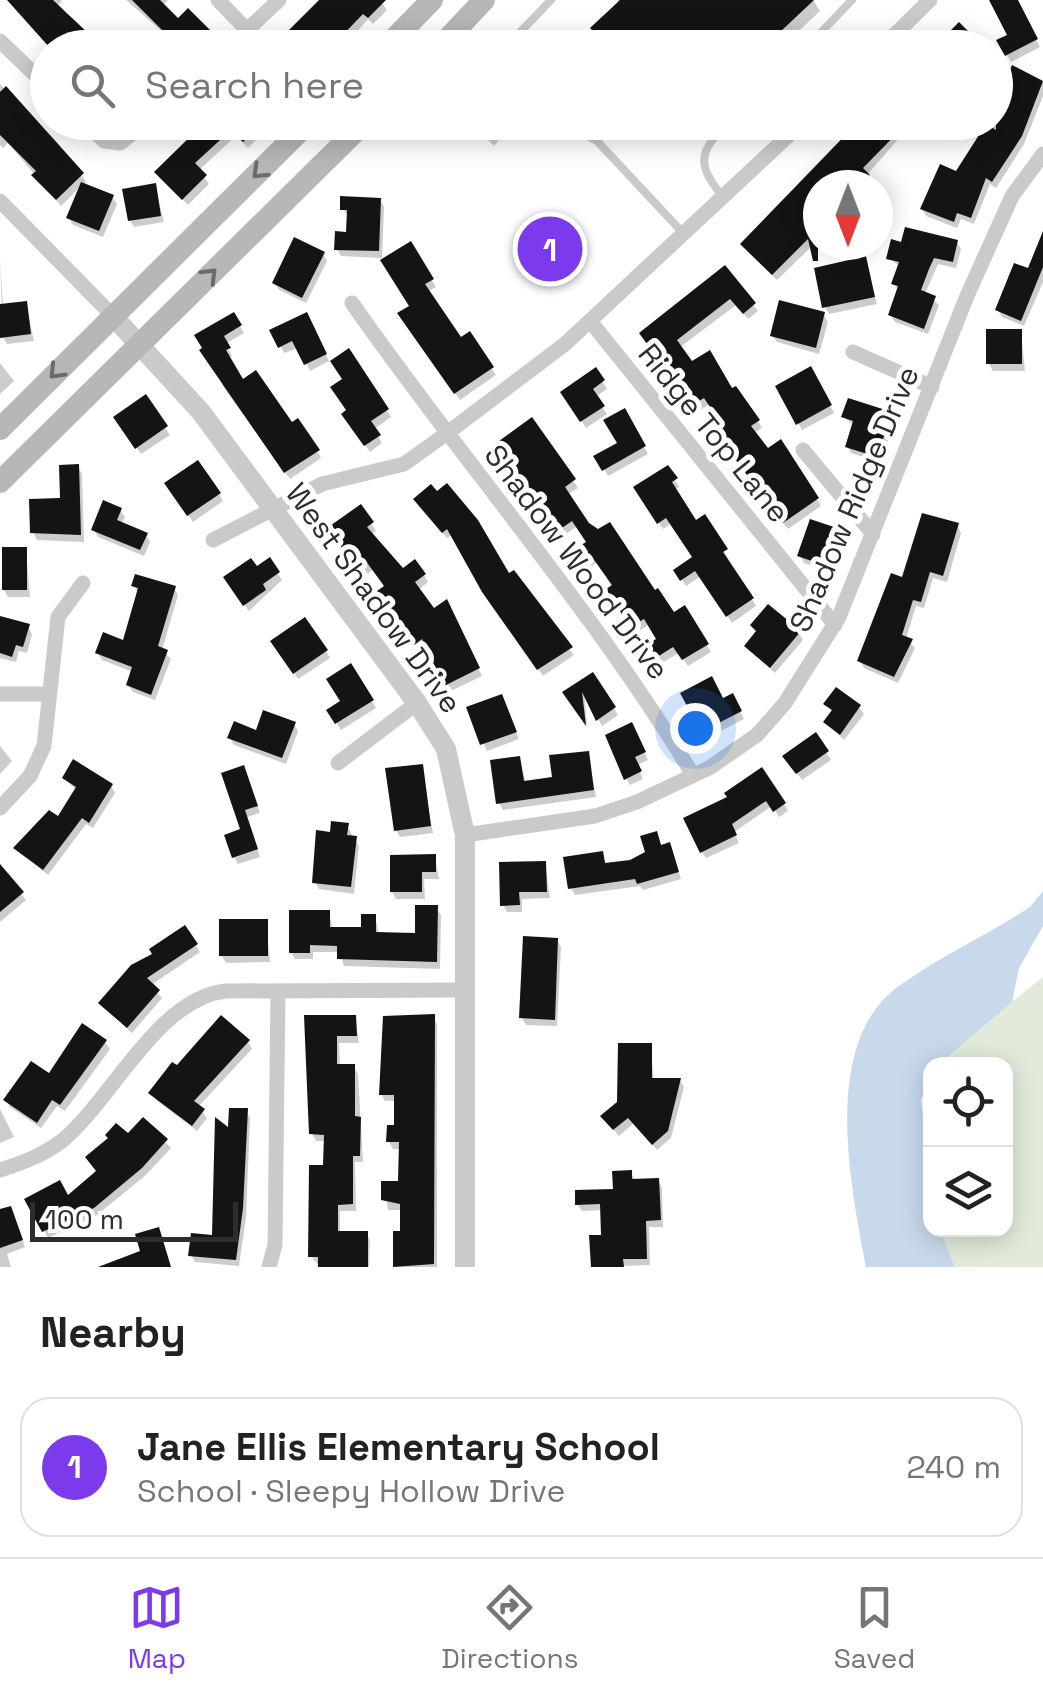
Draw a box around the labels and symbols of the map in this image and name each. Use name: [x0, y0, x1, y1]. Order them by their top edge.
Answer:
one-way arrow: [252, 160, 270, 178]
north arrow: [803, 170, 893, 260]
pin: 1: [518, 212, 582, 286]
one-way arrow: [198, 269, 216, 287]
street label: Ridge Top Lane: [630, 335, 798, 531]
one-way arrow: [50, 360, 68, 378]
street label: Shadow Ridge Drive: [780, 360, 928, 638]
street label: Shadow Wood Drive: [476, 437, 678, 687]
street label: West Shadow Drive: [277, 475, 471, 721]
your location: [670, 703, 721, 754]
scale bar: [30, 1197, 238, 1242]

